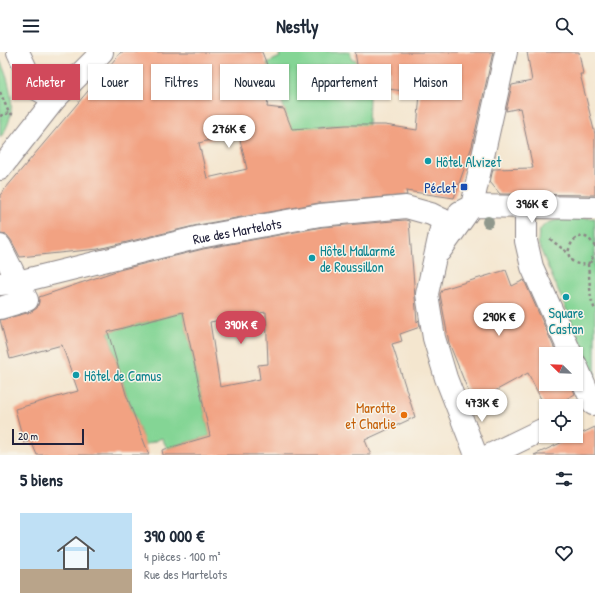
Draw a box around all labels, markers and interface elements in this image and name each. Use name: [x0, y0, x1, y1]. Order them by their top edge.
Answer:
text: Nestly: [276, 14, 319, 39]
icon: menu: [20, 15, 42, 37]
icon: search: [553, 15, 575, 37]
chip: Acheter: [12, 64, 80, 100]
chip: Louer: [88, 64, 143, 100]
chip: Filtres: [151, 64, 212, 100]
chip: Nouveau: [220, 64, 289, 100]
chip: Appartement: [297, 64, 391, 100]
chip: Maison: [399, 64, 462, 100]
pin: 276K €: [196, 115, 262, 149]
text: 276K €: [212, 119, 246, 137]
place label: Hôtel Alvizet: [436, 152, 501, 171]
marker: Hôtel Alvizet: [423, 156, 433, 166]
place label: Péclet: [424, 178, 456, 197]
marker: Péclet: [459, 182, 469, 192]
pin: 396K €: [499, 190, 565, 224]
text: 396K €: [516, 194, 548, 212]
street label: Rue des Martelots: [190, 213, 283, 248]
place label: Hôtel Mallarmé de Roussillon: [320, 241, 396, 276]
marker: Hôtel Mallarmé de Roussillon: [307, 253, 317, 263]
marker: Square Castan: [561, 292, 571, 302]
pin: 290K €: [466, 303, 532, 337]
place label: Square Castan: [548, 303, 584, 338]
text: 290K €: [483, 307, 515, 325]
pin: 390K €: [208, 311, 274, 345]
text: 390K €: [225, 315, 257, 333]
north arrow: [539, 347, 583, 391]
map controls: [539, 347, 583, 443]
place label: Hôtel de Camus: [84, 366, 161, 385]
marker: Hôtel de Camus: [71, 370, 81, 380]
pin: 473K €: [449, 389, 515, 423]
text: 473K €: [465, 393, 499, 411]
place label: Marotte et Charlie: [346, 398, 396, 433]
button: locate: [539, 399, 583, 443]
marker: Marotte et Charlie: [399, 410, 409, 420]
scale bar: [12, 427, 84, 446]
text: 20 m: [18, 429, 38, 443]
text: 5 biens: [20, 468, 63, 491]
icon: filters: [553, 468, 575, 490]
text: 390 000 €: [144, 524, 204, 547]
icon: home: [52, 529, 100, 577]
icon: heart: [553, 542, 575, 564]
text: 4 pièces · 100 m²: [144, 547, 221, 565]
text: Rue des Martelots: [144, 565, 227, 583]

